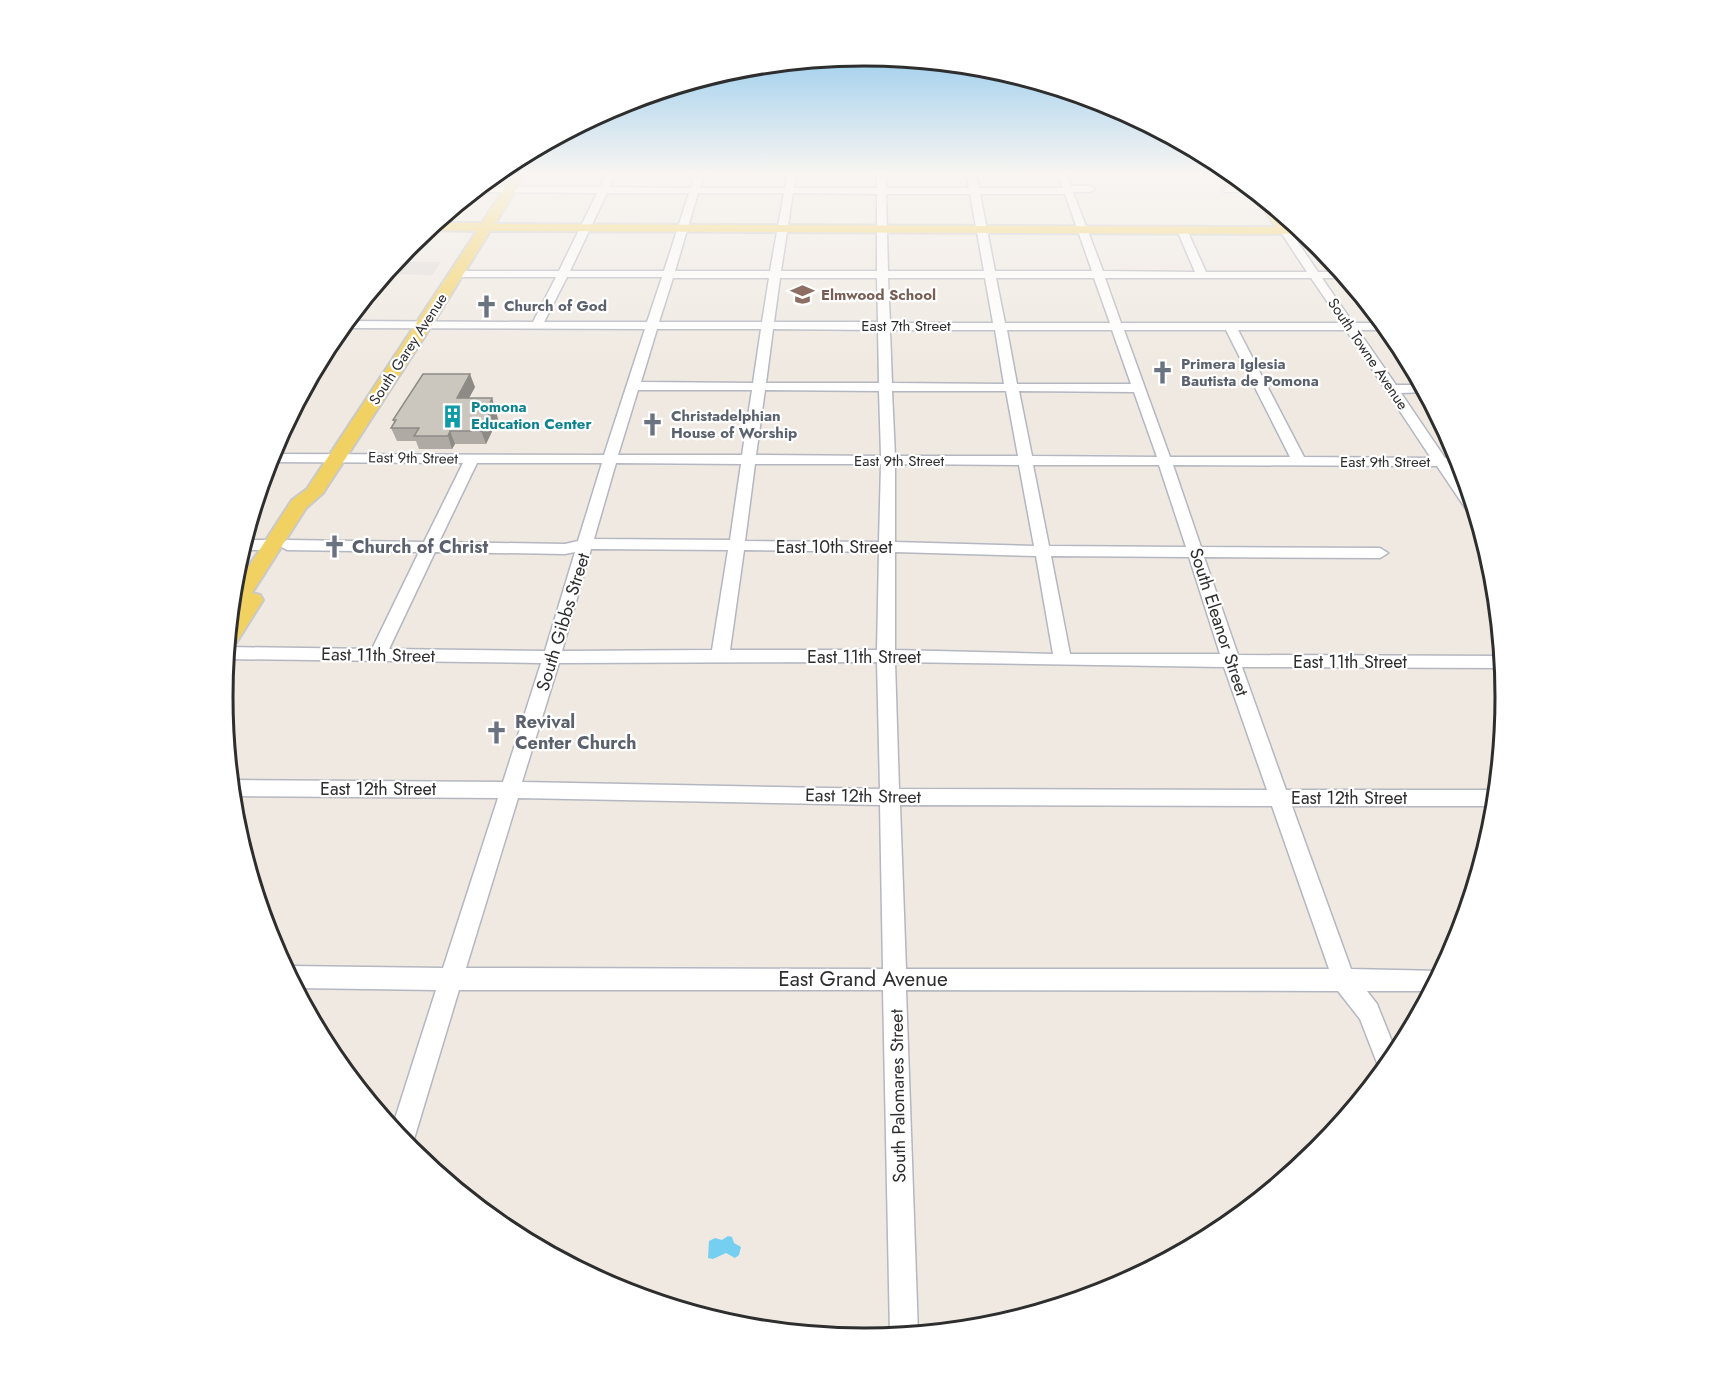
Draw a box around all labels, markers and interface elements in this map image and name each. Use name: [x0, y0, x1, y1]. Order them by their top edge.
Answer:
school or university icon: Elmwood School: [790, 282, 816, 308]
place label: Elmwood School: [821, 284, 936, 306]
street label: South Garey Avenue: [364, 289, 453, 409]
church icon: Church of God: [473, 293, 499, 319]
street label: South Towne Avenue: [1322, 294, 1414, 415]
place label: Church of God: [504, 295, 607, 317]
street label: East 7th Street: [861, 315, 951, 337]
place label: Primera Iglesia Bautista de Pomona: [1181, 353, 1319, 392]
church icon: Primera Iglesia Bautista de Pomona: [1150, 360, 1176, 386]
place label: Pomona Education Center: [471, 396, 592, 435]
building icon: Pomona Education Center: [440, 403, 466, 429]
place label: Christadelphian House of Worship: [671, 405, 797, 444]
church icon: Christadelphian House of Worship: [640, 412, 666, 438]
street label: East 9th Street: [368, 446, 459, 470]
street label: East 9th Street: [854, 450, 944, 472]
street label: East 9th Street: [1340, 451, 1430, 473]
church icon: Church of Christ: [321, 534, 347, 560]
place label: Church of Christ: [352, 534, 489, 560]
street label: East 10th Street: [776, 534, 893, 560]
street label: South Eleanor Street: [1183, 545, 1255, 700]
street label: South Gibbs Street: [530, 549, 597, 694]
street label: East 11th Street: [321, 641, 436, 669]
street label: East 11th Street: [807, 644, 922, 670]
street label: East 11th Street: [1293, 649, 1408, 675]
place label: Revival Center Church: [515, 709, 637, 756]
church icon: Revival Center Church: [484, 719, 510, 745]
street label: East 12th Street: [320, 776, 437, 802]
street label: East 12th Street: [805, 782, 922, 810]
street label: East 12th Street: [1291, 785, 1408, 811]
street label: East Grand Avenue: [778, 964, 948, 994]
street label: South Palomares Street: [883, 1008, 913, 1183]

